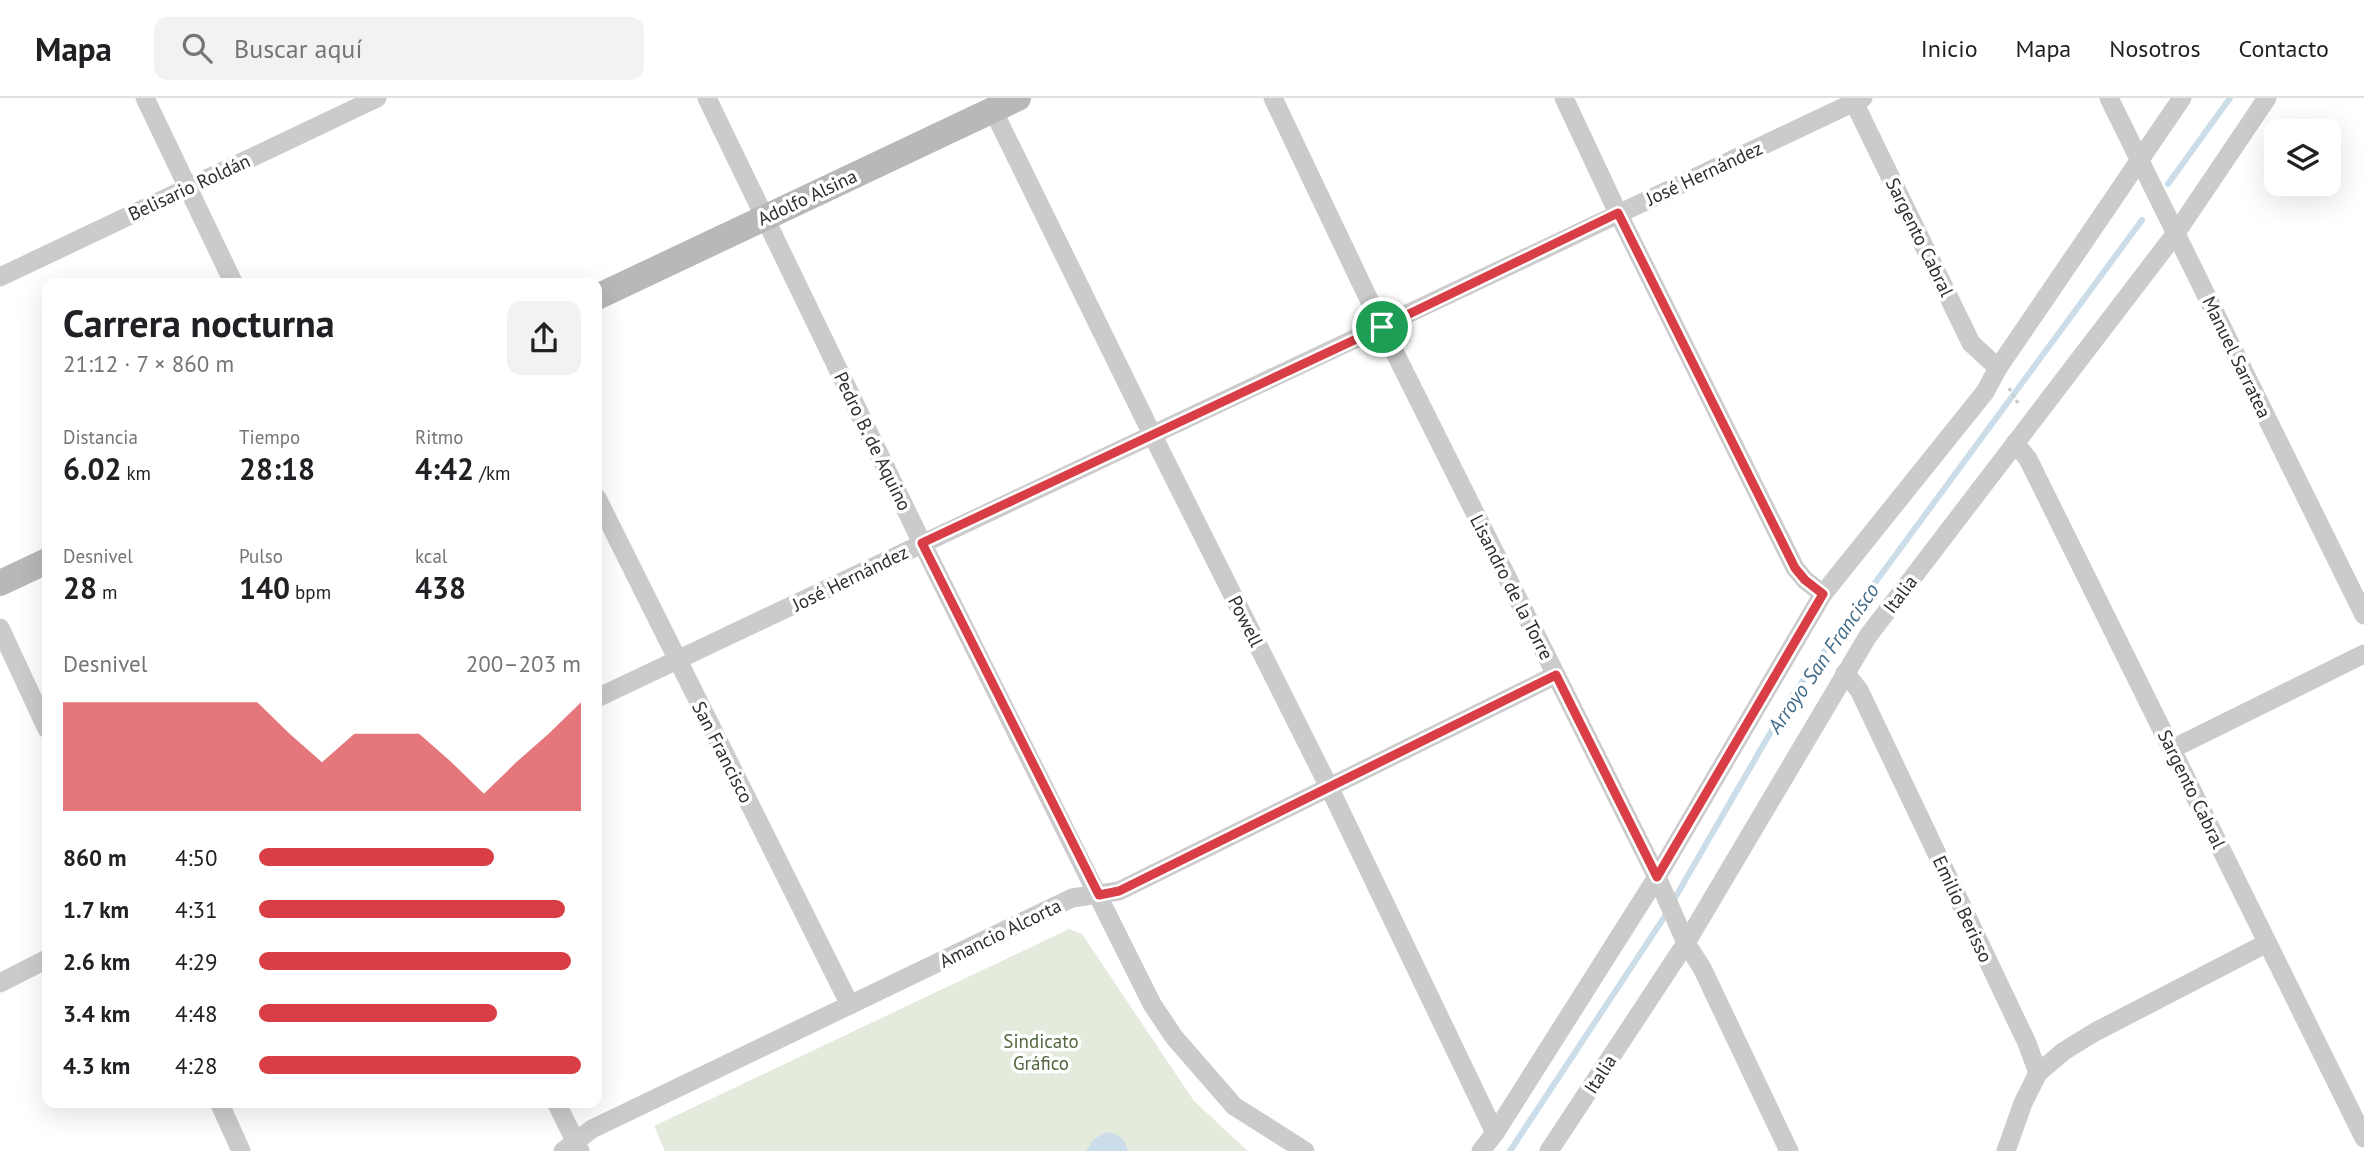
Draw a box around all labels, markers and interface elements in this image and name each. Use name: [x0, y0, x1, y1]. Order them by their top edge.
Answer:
search box: [154, 17, 644, 80]
text: Mapa: [35, 27, 112, 70]
icon: search: [178, 29, 216, 67]
text: Buscar aquí: [234, 32, 362, 65]
text: Inicio: [1921, 33, 1978, 64]
text: Mapa: [2016, 33, 2071, 64]
text: Nosotros: [2109, 33, 2201, 64]
text: Contacto: [2239, 33, 2329, 64]
map controls: [2264, 119, 2341, 196]
button: layers: [2264, 119, 2341, 196]
street label: José Hernández: [1641, 136, 1766, 211]
street label: Belisario Roldán: [124, 148, 254, 226]
street label: Adolfo Alsina: [753, 163, 861, 231]
street label: Sargento Cabral: [1881, 174, 1959, 301]
street label: Manuel Sarratea: [2197, 292, 2277, 422]
pin: [1352, 297, 1412, 357]
text: Carrera nocturna: [63, 298, 335, 347]
button: share: [507, 301, 581, 375]
icon: arrive: [1363, 308, 1401, 346]
text: 21:12 · 7 × 860 m: [63, 349, 234, 378]
street label: Pedro B. de Aquino: [829, 368, 917, 514]
text: Distancia: [63, 425, 138, 449]
text: Tiempo: [239, 425, 300, 449]
text: Ritmo: [415, 425, 463, 449]
text: 6.02: [63, 449, 121, 488]
text: 28:18: [239, 449, 315, 488]
text: 4:42: [415, 449, 474, 488]
text: km: [121, 461, 151, 485]
text: /km: [474, 461, 510, 485]
street label: Lisandro de la Torre: [1465, 510, 1559, 664]
street label: José Hernández: [787, 540, 912, 617]
text: Desnivel: [63, 544, 133, 568]
text: Pulso: [239, 544, 283, 568]
text: kcal: [415, 544, 447, 568]
text: 28: [63, 568, 97, 607]
text: 140: [239, 568, 290, 607]
text: 438: [415, 568, 466, 607]
street label: Italia: [1878, 570, 1922, 618]
water label: Arroyo San Francisco: [1760, 578, 1885, 739]
text: m: [97, 580, 118, 604]
text: bpm: [290, 580, 331, 604]
street label: Powell: [1223, 591, 1269, 651]
text: Desnivel: [63, 649, 147, 678]
text: 200–203 m: [466, 649, 581, 678]
street label: San Francisco: [687, 697, 759, 807]
street label: Sargento Cabral: [2153, 726, 2231, 853]
text: 860 m: [63, 843, 126, 872]
text: 4:50: [175, 843, 218, 872]
street label: Emilio Berisso: [1928, 852, 1998, 966]
street label: Amancio Alcorta: [935, 893, 1065, 973]
text: 1.7 km: [63, 895, 129, 924]
text: 4:31: [175, 895, 218, 924]
text: 2.6 km: [63, 947, 130, 976]
text: 4:29: [175, 947, 218, 976]
text: 3.4 km: [63, 999, 130, 1028]
text: 4:48: [175, 999, 218, 1028]
park label: Sindicato Gráfico: [1003, 1029, 1079, 1075]
street label: Italia: [1579, 1050, 1621, 1098]
text: 4.3 km: [63, 1051, 130, 1080]
text: 4:28: [175, 1051, 218, 1080]

